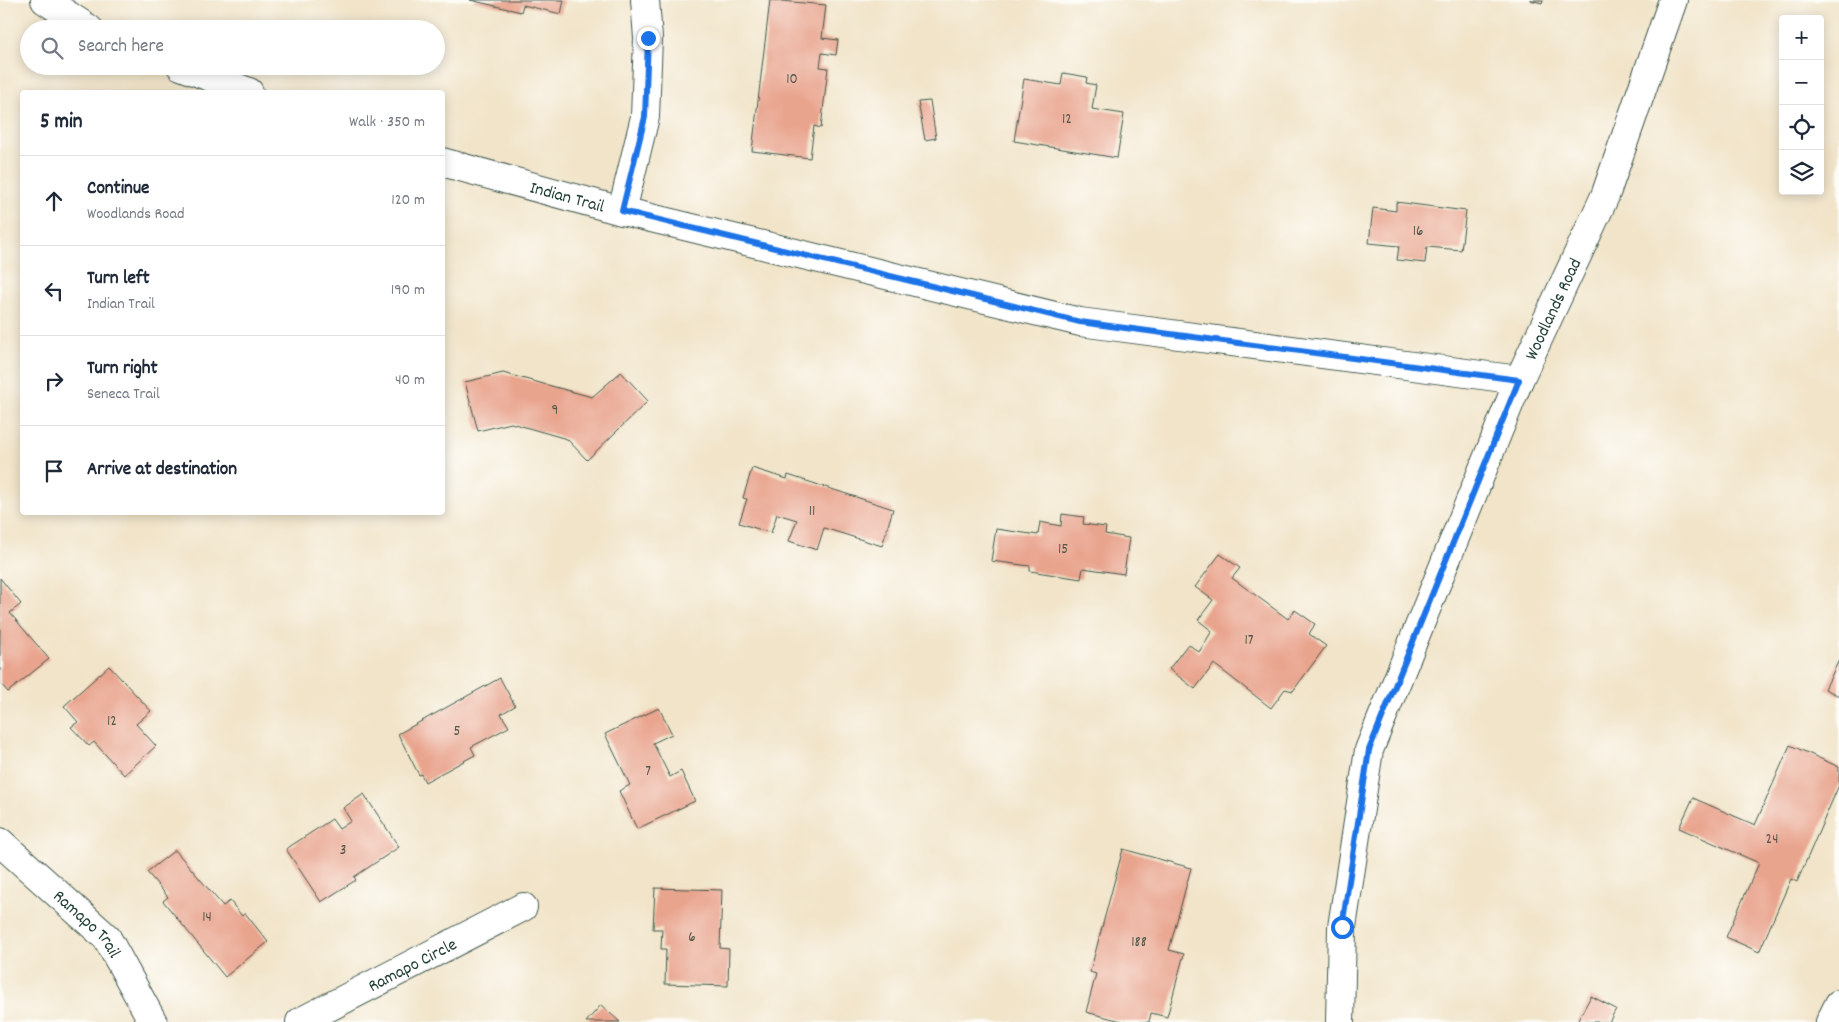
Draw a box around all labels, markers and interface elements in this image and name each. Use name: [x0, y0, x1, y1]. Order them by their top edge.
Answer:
map controls: [1779, 15, 1824, 195]
button: +: [1779, 15, 1824, 60]
search box: [20, 20, 445, 75]
route end: [637, 27, 660, 50]
icon: search: [38, 34, 66, 62]
text: Search here: [78, 34, 164, 61]
button: −: [1779, 60, 1824, 105]
house number: 10: [786, 69, 798, 91]
button: locate: [1779, 105, 1824, 150]
text: 5 min: [40, 108, 83, 138]
house number: 12: [1062, 109, 1072, 131]
text: Walk · 350 m: [349, 111, 425, 134]
button: layers: [1779, 150, 1824, 195]
text: Continue: [87, 176, 149, 203]
street label: Indian Trail: [527, 176, 608, 221]
icon: ahead: [40, 187, 68, 215]
text: 120 m: [391, 189, 425, 212]
text: Woodlands Road: [87, 203, 184, 226]
house number: 16: [1413, 221, 1423, 243]
street label: Woodlands Road: [1520, 255, 1589, 365]
text: Turn left: [87, 266, 150, 293]
icon: left: [40, 277, 68, 305]
text: 190 m: [391, 279, 425, 302]
text: Indian Trail: [87, 293, 155, 316]
text: Turn right: [87, 356, 158, 383]
icon: right: [40, 367, 68, 395]
text: 40 m: [395, 369, 425, 392]
text: Seneca Trail: [87, 383, 160, 406]
house number: 9: [552, 400, 558, 422]
icon: arrive: [40, 457, 68, 485]
text: Arrive at destination: [87, 457, 237, 484]
house number: 11: [809, 501, 815, 523]
house number: 15: [1058, 539, 1068, 561]
house number: 17: [1244, 630, 1254, 652]
house number: 12: [107, 711, 117, 733]
house number: 5: [454, 721, 461, 743]
house number: 7: [645, 761, 651, 783]
house number: 24: [1766, 829, 1778, 851]
house number: 3: [340, 840, 346, 862]
street label: Ramapo Trail: [46, 885, 126, 964]
house number: 14: [202, 907, 212, 929]
route start: [1331, 916, 1354, 939]
house number: 6: [688, 927, 696, 949]
house number: 188: [1131, 932, 1147, 954]
street label: Ramapo Circle: [364, 933, 462, 1000]

